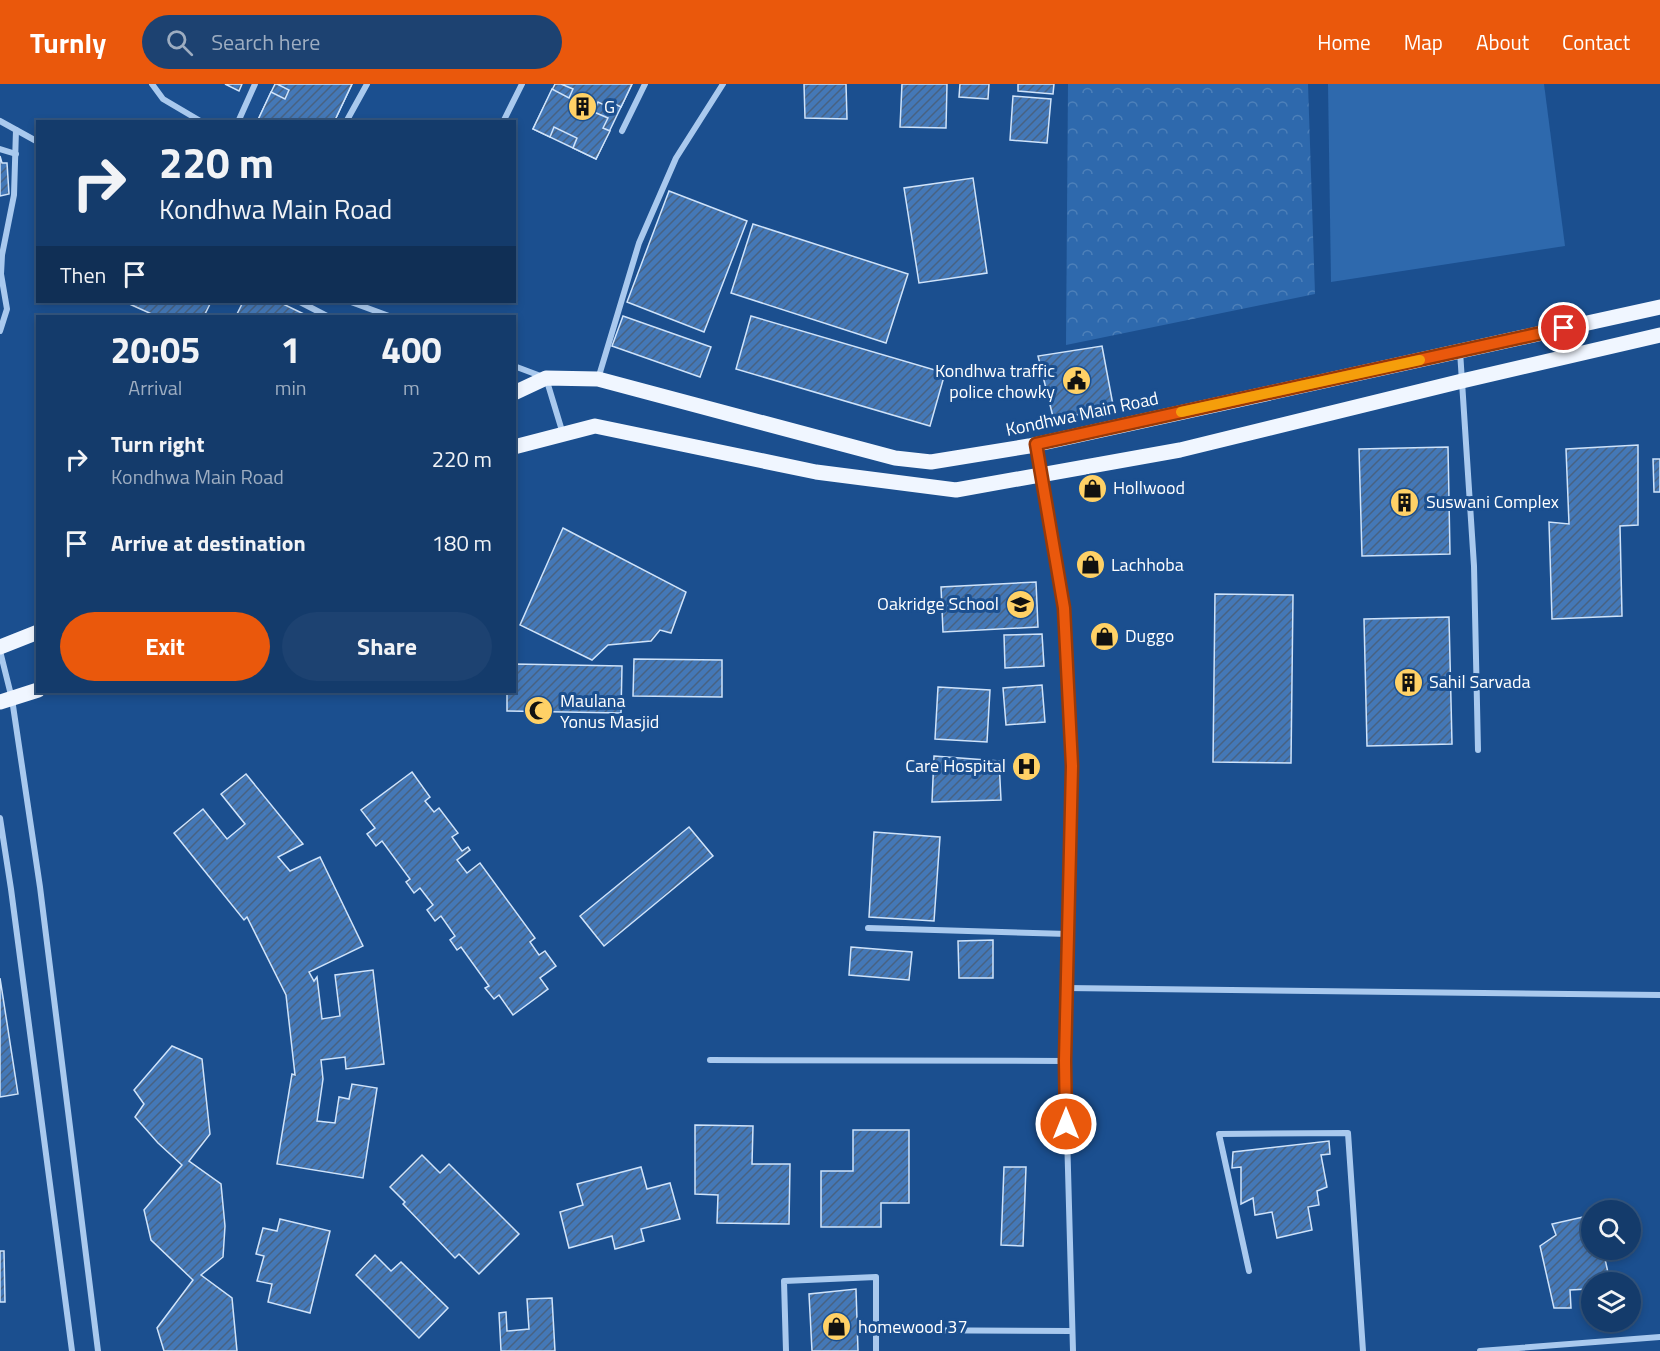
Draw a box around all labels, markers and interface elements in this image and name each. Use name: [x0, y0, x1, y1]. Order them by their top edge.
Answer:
search box: [142, 15, 562, 69]
text: Turnly: [30, 21, 106, 64]
text: Search here: [211, 25, 320, 59]
icon: search: [163, 26, 196, 59]
text: Home: [1317, 26, 1371, 58]
text: Map: [1404, 26, 1443, 58]
text: About: [1476, 26, 1529, 58]
text: Contact: [1562, 26, 1630, 58]
building icon: G: [567, 91, 599, 123]
place label: G: [604, 93, 615, 120]
text: 220 m: [159, 130, 274, 194]
icon: right: [60, 144, 138, 222]
text: Kondhwa Main Road: [159, 188, 392, 229]
text: Then: [60, 258, 106, 292]
icon: arrive: [118, 258, 151, 291]
pin: [1538, 302, 1589, 353]
icon: arrive: [1547, 311, 1580, 344]
text: 20:05: [110, 322, 200, 377]
text: 1: [281, 322, 301, 377]
text: 400: [381, 322, 442, 377]
place label: Kondhwa traffic police chowky: [935, 357, 1055, 405]
public building icon: Kondhwa traffic police chowky: [1060, 365, 1092, 397]
text: Arrival: [128, 372, 183, 403]
text: min: [275, 372, 307, 403]
text: m: [403, 372, 420, 403]
street label: Kondhwa Main Road: [1003, 384, 1161, 443]
text: Turn right: [111, 427, 205, 461]
text: 220 m: [432, 442, 492, 476]
icon: right: [60, 443, 93, 476]
text: Kondhwa Main Road: [111, 461, 284, 492]
shop icon: Hollwood: [1076, 472, 1108, 504]
place label: Hollwood: [1113, 474, 1185, 501]
building icon: Suswani Complex: [1389, 486, 1421, 518]
place label: Suswani Complex: [1426, 488, 1559, 515]
text: Arrive at destination: [111, 526, 306, 560]
text: 180 m: [432, 526, 492, 560]
icon: arrive: [60, 527, 93, 560]
shop icon: Lachhoba: [1074, 549, 1106, 581]
place label: Lachhoba: [1111, 551, 1184, 578]
school or university icon: Oakridge School: [1004, 588, 1036, 620]
place label: Oakridge School: [877, 590, 999, 617]
button: Exit: [60, 612, 270, 681]
button: Share: [282, 612, 492, 681]
shop icon: Duggo: [1088, 620, 1120, 652]
place label: Duggo: [1125, 622, 1174, 649]
building icon: Sahil Sarvada: [1392, 666, 1424, 698]
place label: Sahil Sarvada: [1429, 668, 1531, 695]
place label: Maulana Yonus Masjid: [560, 687, 659, 735]
mosque icon: Maulana Yonus Masjid: [523, 695, 555, 727]
hospital icon: Care Hospital: [1011, 750, 1043, 782]
place label: Care Hospital: [905, 752, 1006, 779]
position arrow: [1034, 1092, 1098, 1156]
map controls: [1581, 1200, 1641, 1332]
button: search: [1581, 1200, 1641, 1260]
button: layers: [1581, 1272, 1641, 1332]
shop icon: homewood 37: [821, 1311, 853, 1343]
place label: homewood 37: [858, 1313, 968, 1340]

